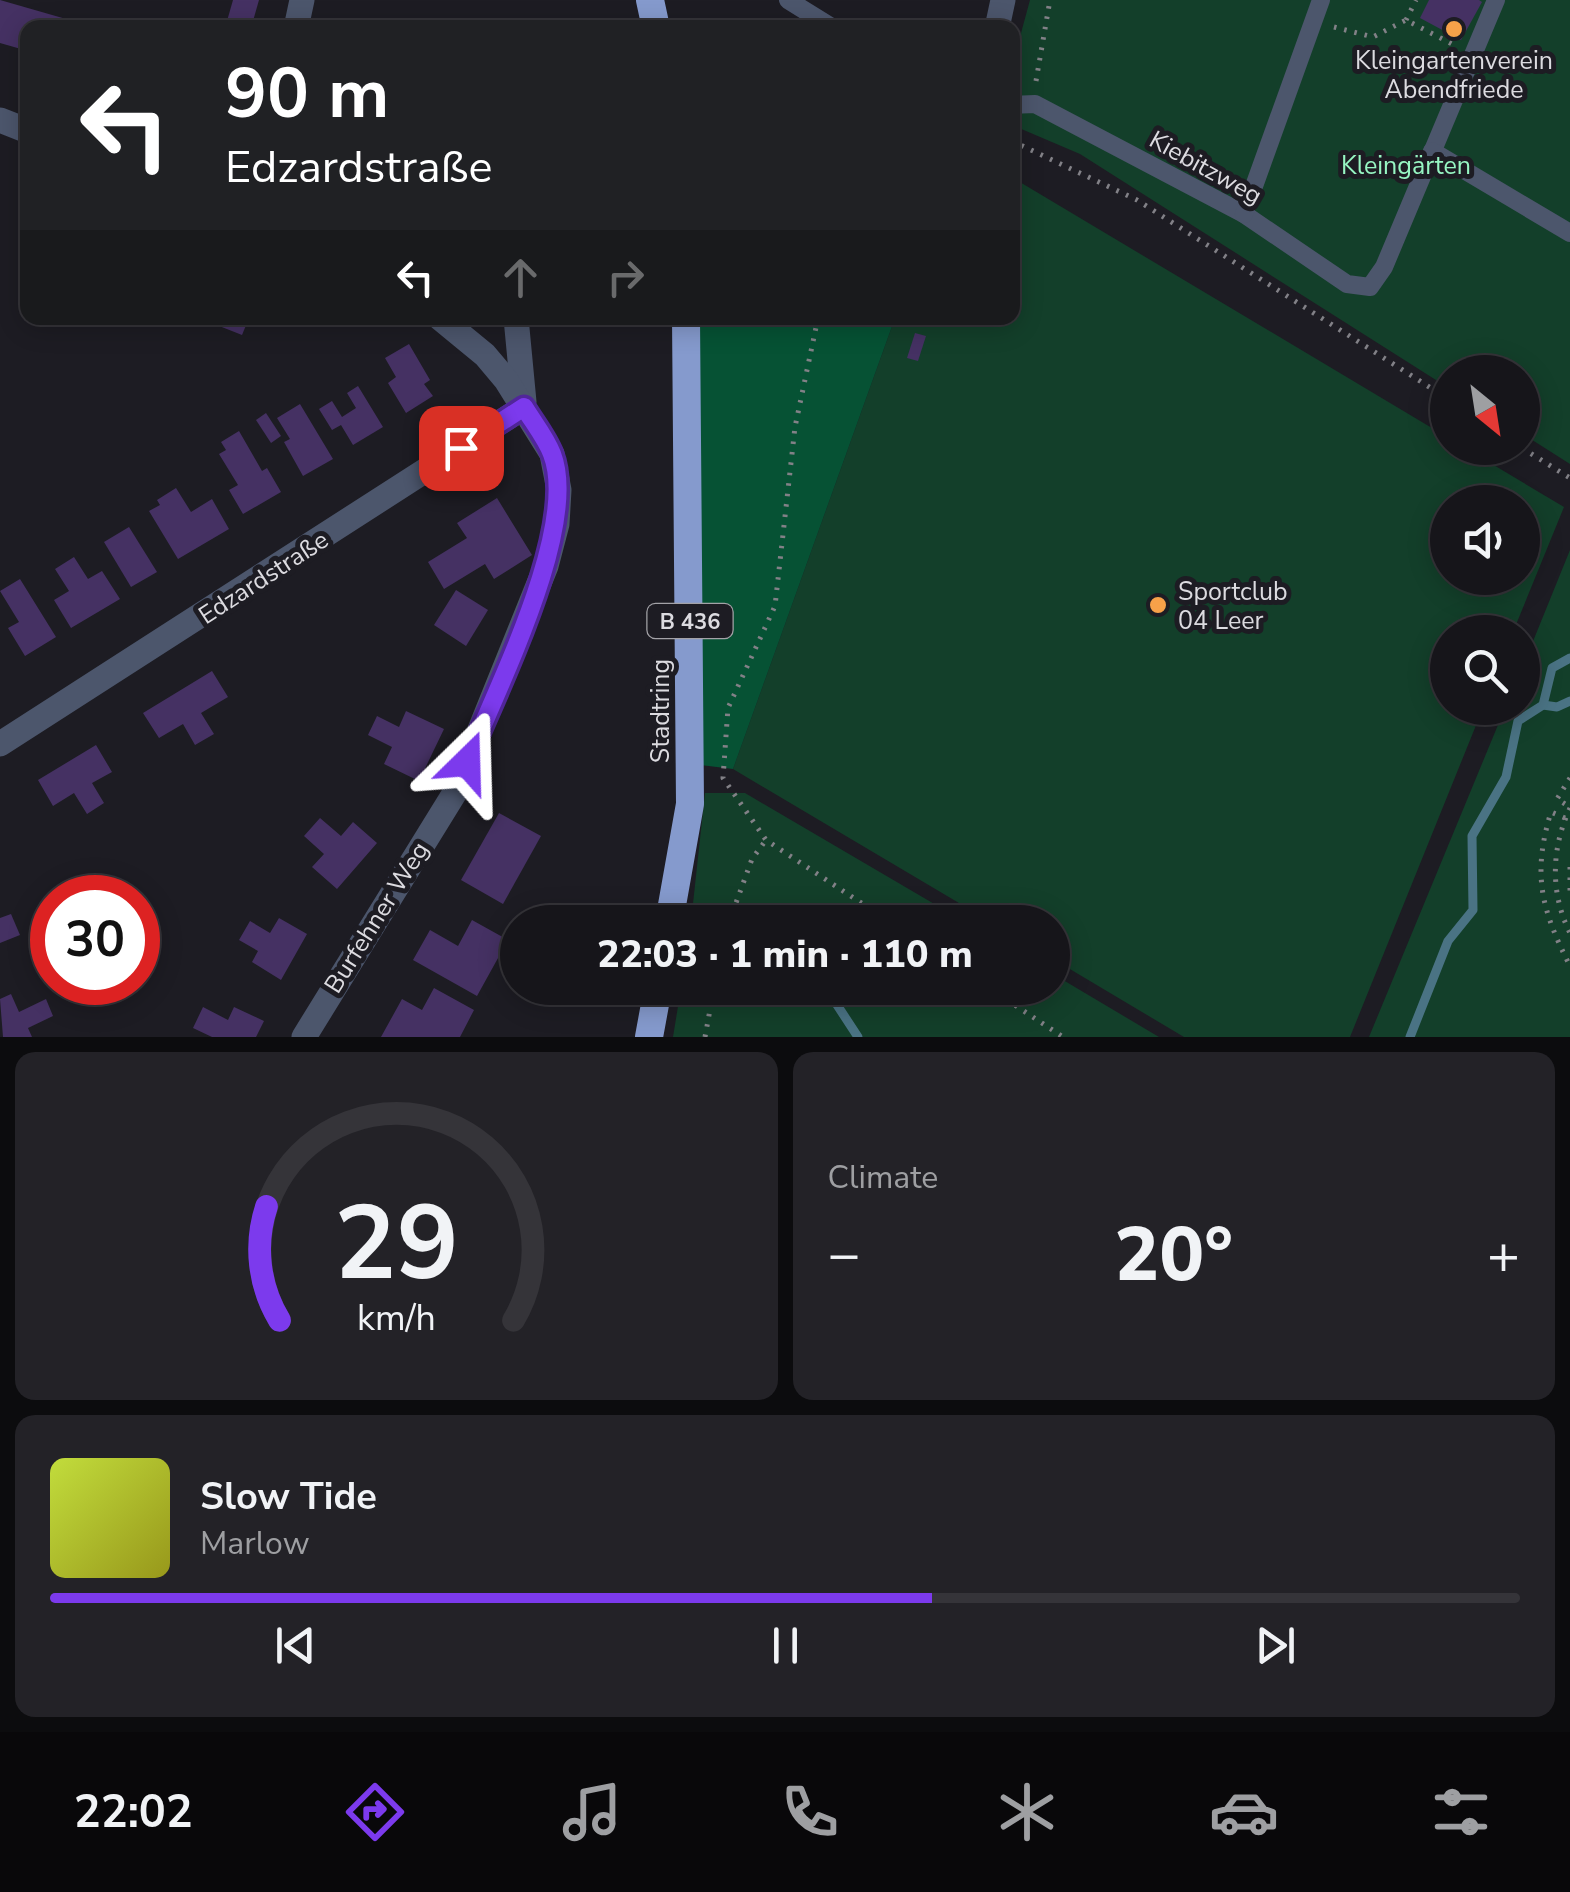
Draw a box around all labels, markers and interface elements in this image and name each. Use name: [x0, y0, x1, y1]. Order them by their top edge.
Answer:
marker: Kleingartenverein Abendfriede: [1443, 18, 1465, 40]
place label: Kleingartenverein Abendfriede: [1355, 44, 1553, 107]
text: 90 m: [225, 46, 389, 142]
icon: left: [60, 60, 190, 190]
street label: Kiebitzweg: [1143, 123, 1268, 213]
text: Edzardstraße: [225, 137, 492, 198]
park label: Kleingärten: [1341, 149, 1471, 183]
icon: left: [388, 250, 443, 305]
icon: ahead: [493, 250, 548, 305]
icon: right: [598, 250, 653, 305]
north arrow: [1430, 355, 1540, 465]
map controls: [1430, 355, 1540, 725]
pin: [419, 406, 504, 491]
icon: arrive: [434, 421, 489, 476]
button: sound: [1430, 485, 1540, 595]
street label: Edzardstraße: [192, 523, 335, 633]
place label: Sportclub 04 Leer: [1178, 575, 1288, 638]
marker: Sportclub 04 Leer: [1147, 594, 1169, 616]
road number: B 436: [648, 604, 732, 638]
button: search: [1430, 615, 1540, 725]
street label: Stadtring: [644, 659, 678, 763]
position arrow: [415, 710, 519, 814]
street label: Burfehner Weg: [317, 835, 437, 1000]
speed limit sign: 30: [30, 875, 160, 1005]
text: 22:03 · 1 min · 110 m: [597, 929, 973, 980]
text: Climate: [828, 1156, 938, 1199]
text: 29: [334, 1173, 459, 1315]
text: 20°: [1114, 1204, 1233, 1306]
text: −: [828, 1217, 861, 1292]
text: +: [1487, 1217, 1520, 1292]
text: km/h: [357, 1294, 436, 1343]
text: Slow Tide: [200, 1471, 377, 1522]
text: Marlow: [200, 1522, 310, 1565]
icon: previous: [268, 1618, 323, 1673]
icon: pause: [758, 1618, 813, 1673]
icon: next: [1248, 1618, 1303, 1673]
icon: directions: [340, 1777, 410, 1847]
icon: music: [557, 1777, 627, 1847]
icon: phone: [775, 1777, 845, 1847]
icon: climate: [992, 1777, 1062, 1847]
icon: car: [1209, 1777, 1279, 1847]
icon: filters: [1426, 1777, 1496, 1847]
text: 22:02: [74, 1782, 193, 1843]

